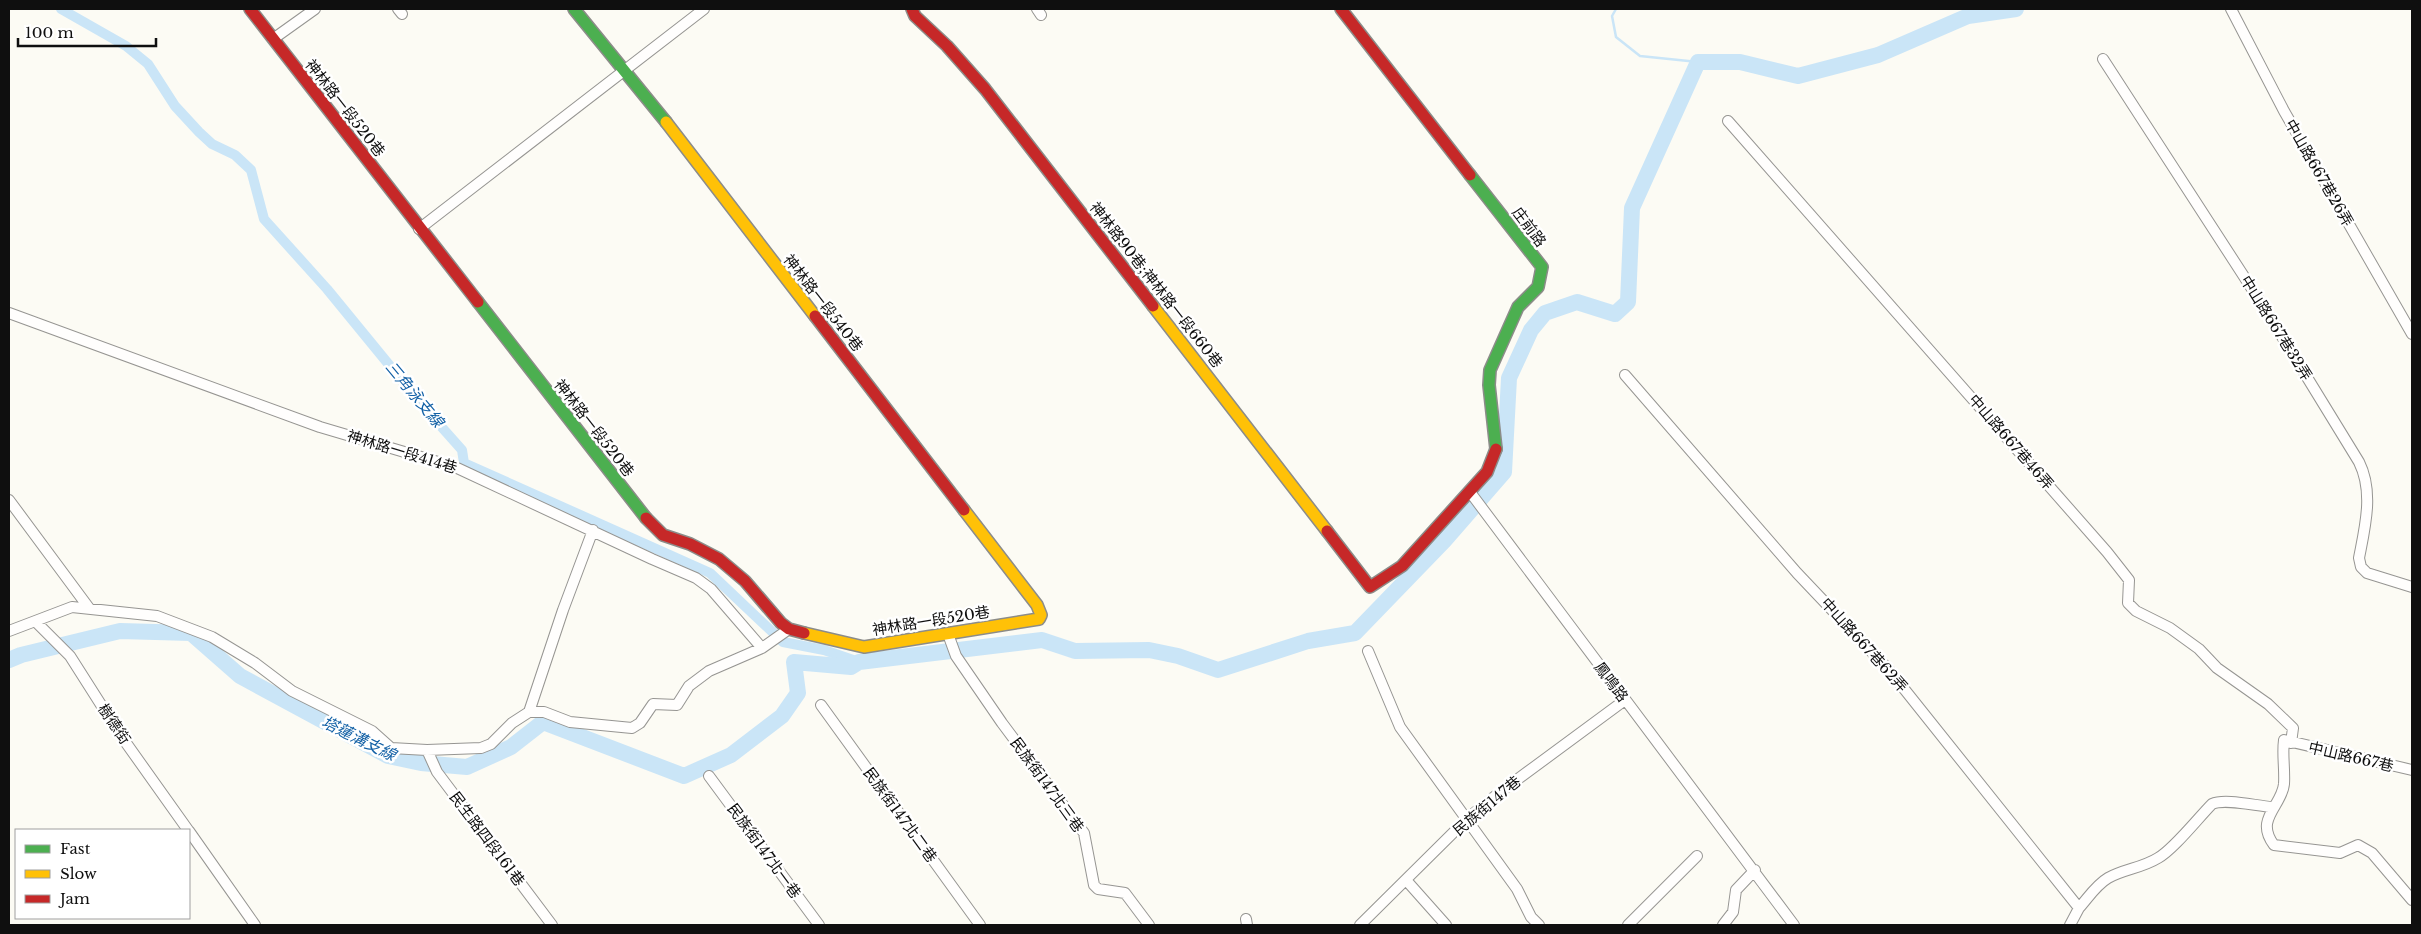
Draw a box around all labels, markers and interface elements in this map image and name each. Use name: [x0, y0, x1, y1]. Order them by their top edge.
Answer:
scale bar: [18, 15, 155, 47]
text: 100 m: [25, 23, 74, 42]
street label: 神林路一段520巷: [301, 55, 389, 160]
street label: 中山路667巷26弄: [2281, 116, 2358, 230]
street label: 神林路90巷;神林路一段660巷: [1086, 198, 1227, 371]
street label: 庄前路: [1508, 203, 1551, 250]
street label: 神林路一段540巷: [780, 250, 867, 355]
street label: 中山路667巷32弄: [2236, 272, 2316, 384]
water label: 三角泳支線: [382, 357, 450, 433]
street label: 神林路一段520巷: [550, 375, 638, 480]
street label: 中山路667巷46弄: [1965, 390, 2058, 493]
street label: 神林路一段414巷: [345, 426, 460, 477]
street label: 中山路667巷62弄: [1817, 593, 1912, 696]
street label: 神林路一段520巷: [871, 602, 991, 639]
street label: 鳳鳴路: [1590, 658, 1633, 705]
street label: 樹德街: [94, 700, 135, 748]
water label: 塔蓮溝支線: [319, 711, 401, 765]
street label: 民族街147北三巷: [1007, 733, 1088, 836]
street label: 中山路667巷: [2307, 737, 2396, 776]
street label: 民族街147北二巷: [860, 763, 941, 866]
street label: 民族街147巷: [1449, 772, 1525, 840]
street label: 民生路四段161巷: [446, 788, 529, 890]
street label: 民族街147北一巷: [724, 799, 805, 902]
legend: [15, 829, 190, 919]
text: Fast: [60, 839, 91, 858]
text: Slow: [60, 864, 97, 883]
text: Jam: [58, 889, 90, 908]

